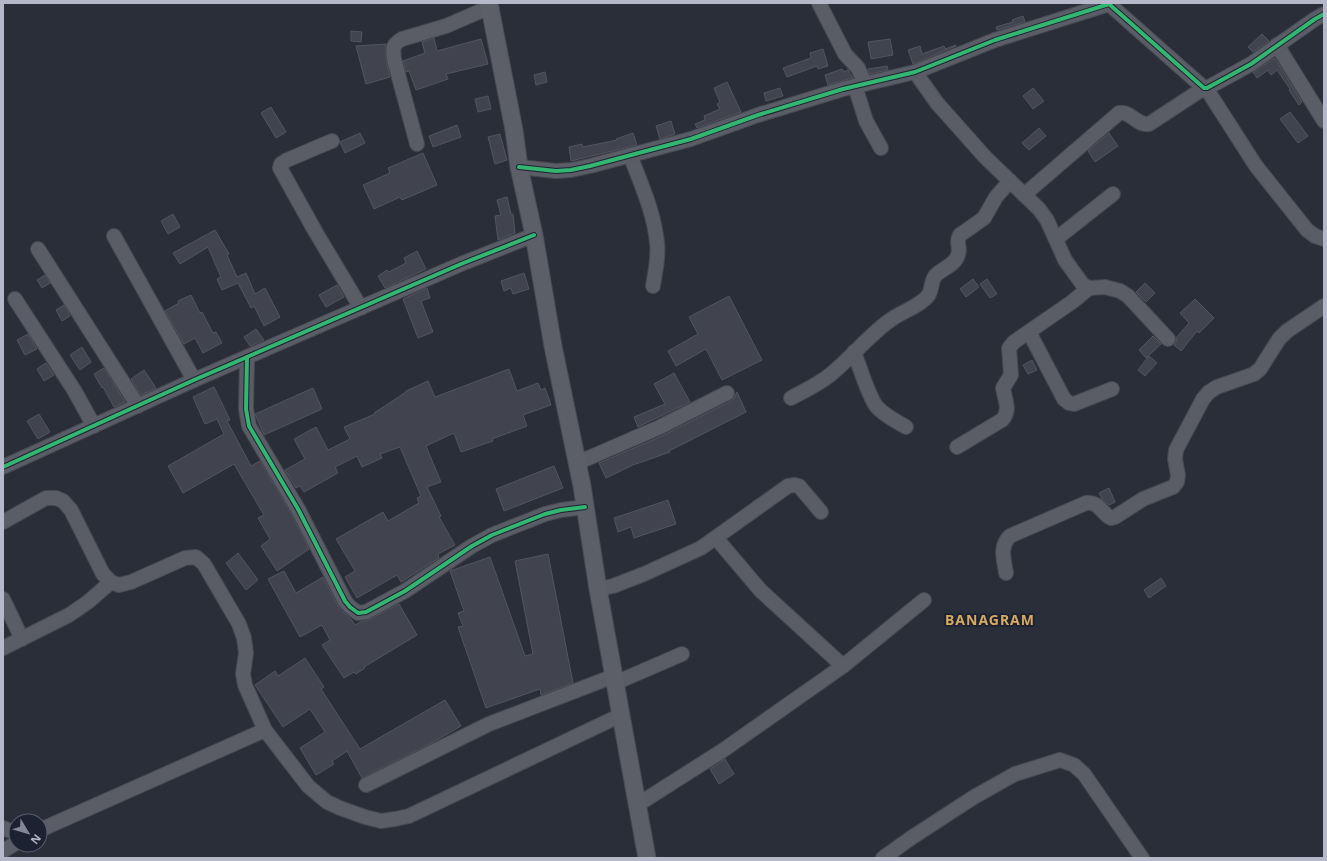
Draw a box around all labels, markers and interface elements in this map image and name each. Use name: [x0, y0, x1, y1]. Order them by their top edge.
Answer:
district label: BANAGRAM: [945, 610, 1035, 629]
north arrow: [8, 813, 48, 853]
text: N: [28, 831, 45, 848]

